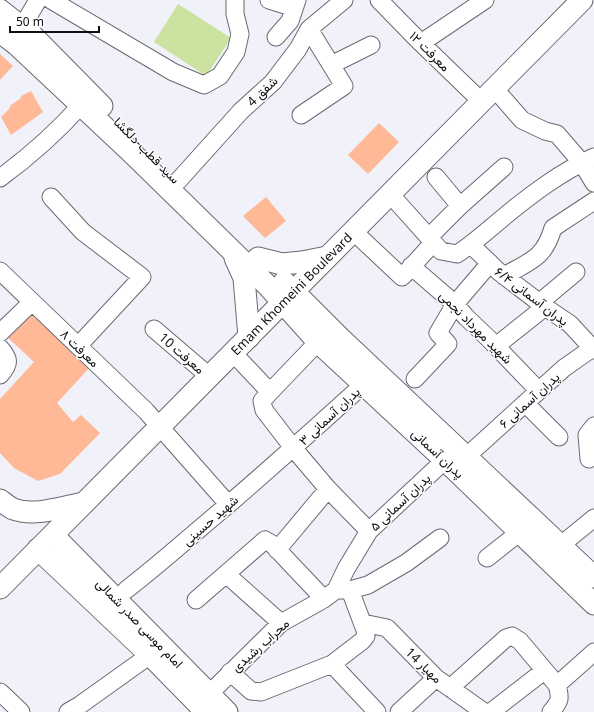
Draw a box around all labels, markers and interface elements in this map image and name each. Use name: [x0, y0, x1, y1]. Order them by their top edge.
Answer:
scale bar: [10, 8, 99, 34]
text: 50 m: [16, 13, 44, 30]
street label: معرفت ۱۲: [406, 27, 454, 75]
street label: شفق 4: [243, 72, 281, 110]
street label: سید قطب-دلگشا: [110, 113, 184, 187]
street label: Emam Khomeini Boulevard: [227, 229, 356, 359]
street label: پدران آسمانی ۶/۴: [491, 262, 573, 330]
street label: شهید مهرداد نجمی: [435, 286, 517, 368]
street label: معرفت ۸: [57, 325, 103, 371]
street label: معرفت 10: [155, 328, 209, 378]
street label: پدران آسمانی ۶: [495, 368, 564, 433]
street label: پدران آسمانی ۳: [294, 383, 364, 450]
street label: پدران آسمانی: [407, 424, 468, 483]
street label: پدران آسمانی ۵: [366, 469, 435, 536]
street label: شهید حسینی: [178, 491, 242, 549]
street label: امام موسی صدر شمالی: [92, 574, 188, 672]
street label: محراب رشیدی: [227, 614, 293, 676]
street label: مهیار 14: [402, 643, 446, 687]

